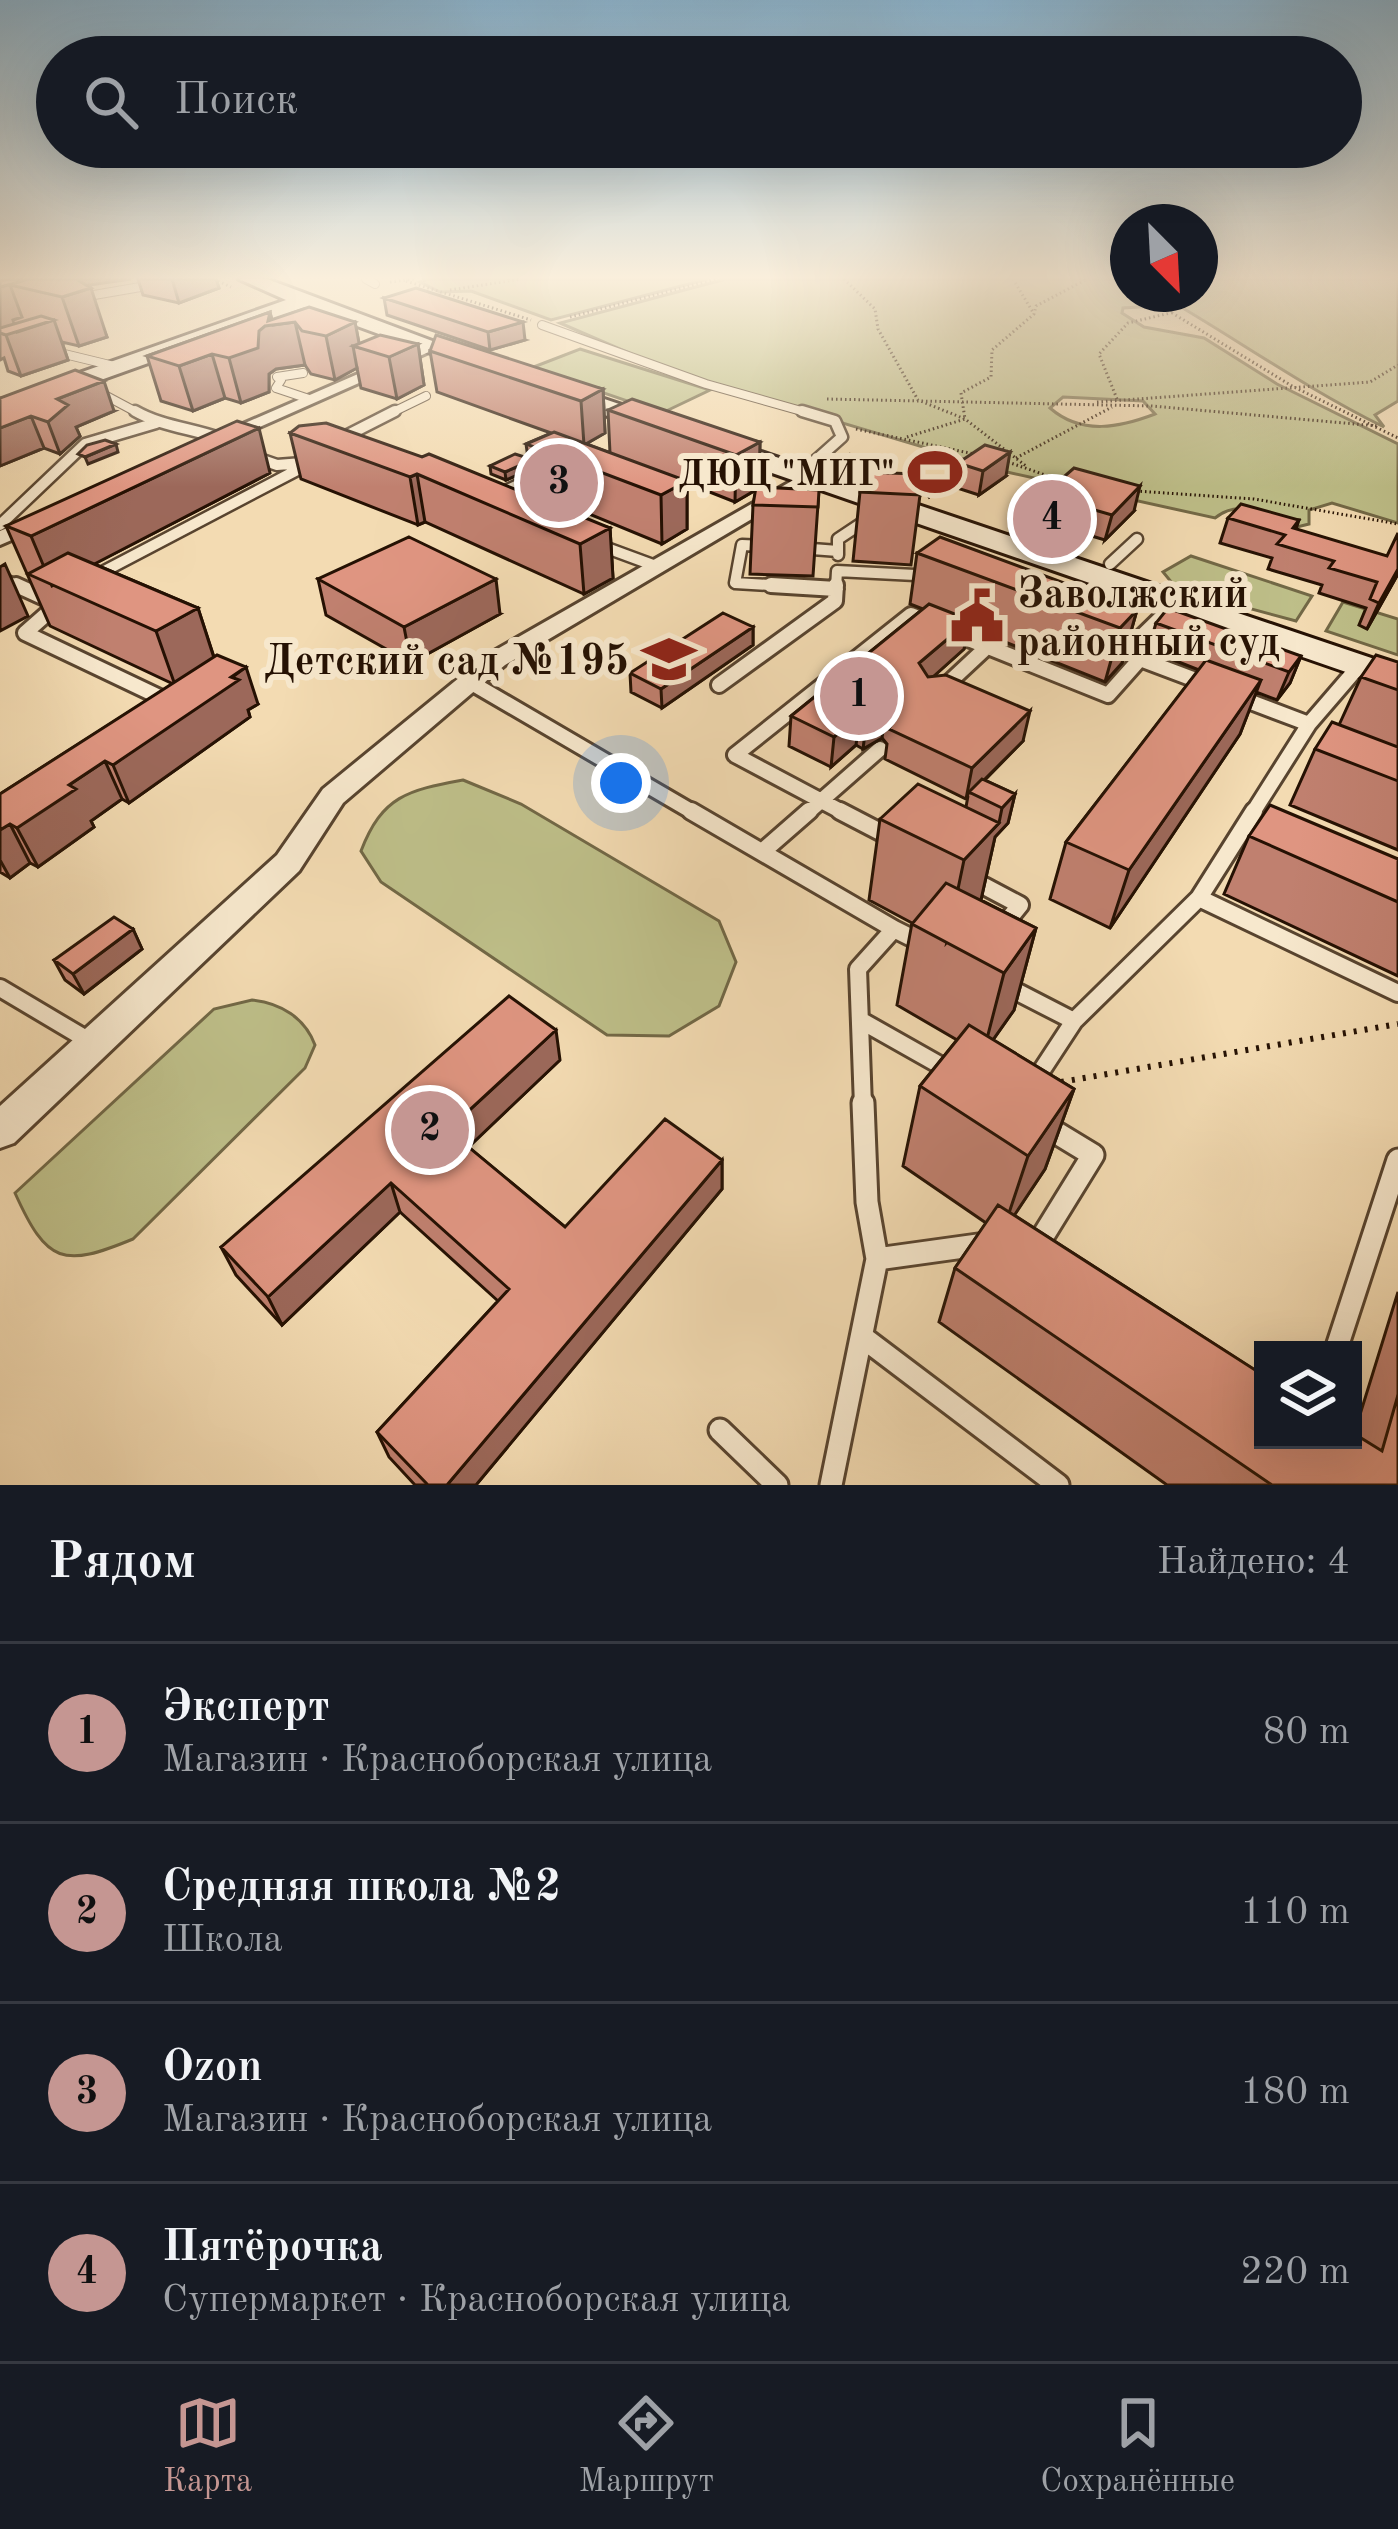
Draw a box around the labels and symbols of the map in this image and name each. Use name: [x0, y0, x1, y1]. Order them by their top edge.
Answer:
north arrow: [1110, 204, 1218, 312]
pin: 3: [520, 438, 598, 528]
sports icon: ДЮЦ "МИГ": [906, 443, 964, 501]
place label: ДЮЦ "МИГ": [678, 458, 895, 494]
pin: 4: [1013, 474, 1091, 564]
place label: Заволжский районный суд: [1017, 574, 1280, 665]
public building icon: Заволжский районный суд: [948, 587, 1006, 645]
school or university icon: Детский сад №195: [640, 630, 698, 688]
place label: Детский сад №195: [264, 642, 629, 684]
pin: 1: [820, 651, 898, 741]
your location: [591, 753, 651, 813]
pin: 2: [391, 1085, 469, 1175]

